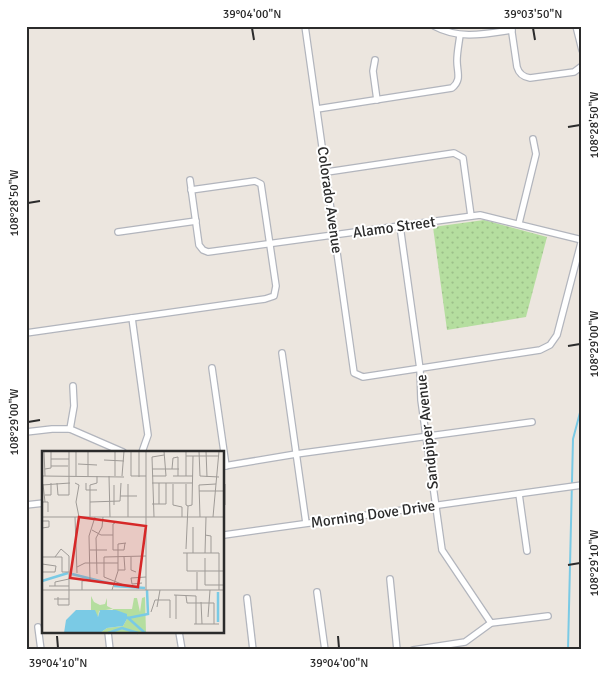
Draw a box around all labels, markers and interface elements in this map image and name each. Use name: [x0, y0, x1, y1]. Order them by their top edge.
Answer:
text: 39°04'00"N: [223, 7, 281, 22]
text: 39°03'50"N: [504, 7, 562, 22]
text: 108°28'50"W: [587, 91, 602, 159]
street label: Colorado Avenue: [314, 145, 346, 255]
text: 108°28'50"W: [7, 169, 22, 237]
street label: Alamo Street: [352, 212, 436, 242]
text: 108°29'00"W: [587, 310, 602, 378]
street label: Sandpiper Avenue: [412, 374, 442, 490]
text: 108°29'00"W: [7, 388, 22, 456]
inset map: [42, 451, 225, 634]
street label: Morning Dove Drive: [310, 496, 436, 532]
text: 108°29'10"W: [587, 529, 602, 597]
text: 39°04'10"N: [29, 656, 87, 671]
text: 39°04'00"N: [310, 656, 368, 671]

